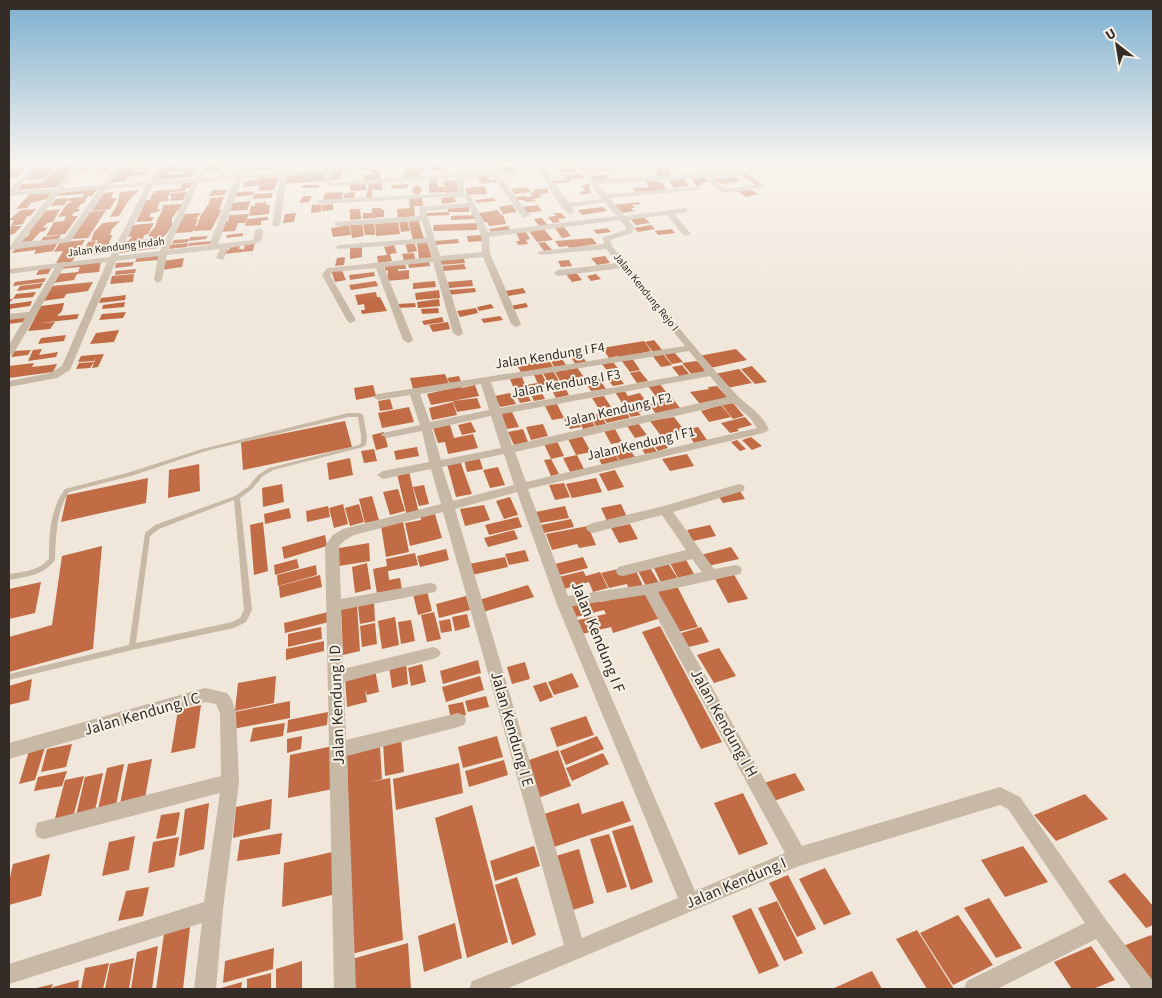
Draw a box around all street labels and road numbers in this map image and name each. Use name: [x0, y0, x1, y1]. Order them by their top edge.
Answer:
street label: Jalan Kendung Indah: [67, 234, 165, 260]
street label: Jalan Kendung Rejo I: [610, 250, 682, 334]
street label: Jalan Kendung I F4: [494, 337, 606, 375]
street label: Jalan Kendung I F3: [510, 365, 622, 403]
street label: Jalan Kendung I F2: [562, 388, 674, 432]
street label: Jalan Kendung I F1: [585, 422, 697, 466]
street label: Jalan Kendung I F: [566, 578, 630, 696]
street label: Jalan Kendung I D: [324, 644, 350, 766]
street label: Jalan Kendung I H: [685, 665, 763, 781]
street label: Jalan Kendung I E: [485, 669, 539, 789]
street label: Jalan Kendung I C: [81, 687, 203, 741]
street label: Jalan Kendung I: [682, 852, 790, 914]

